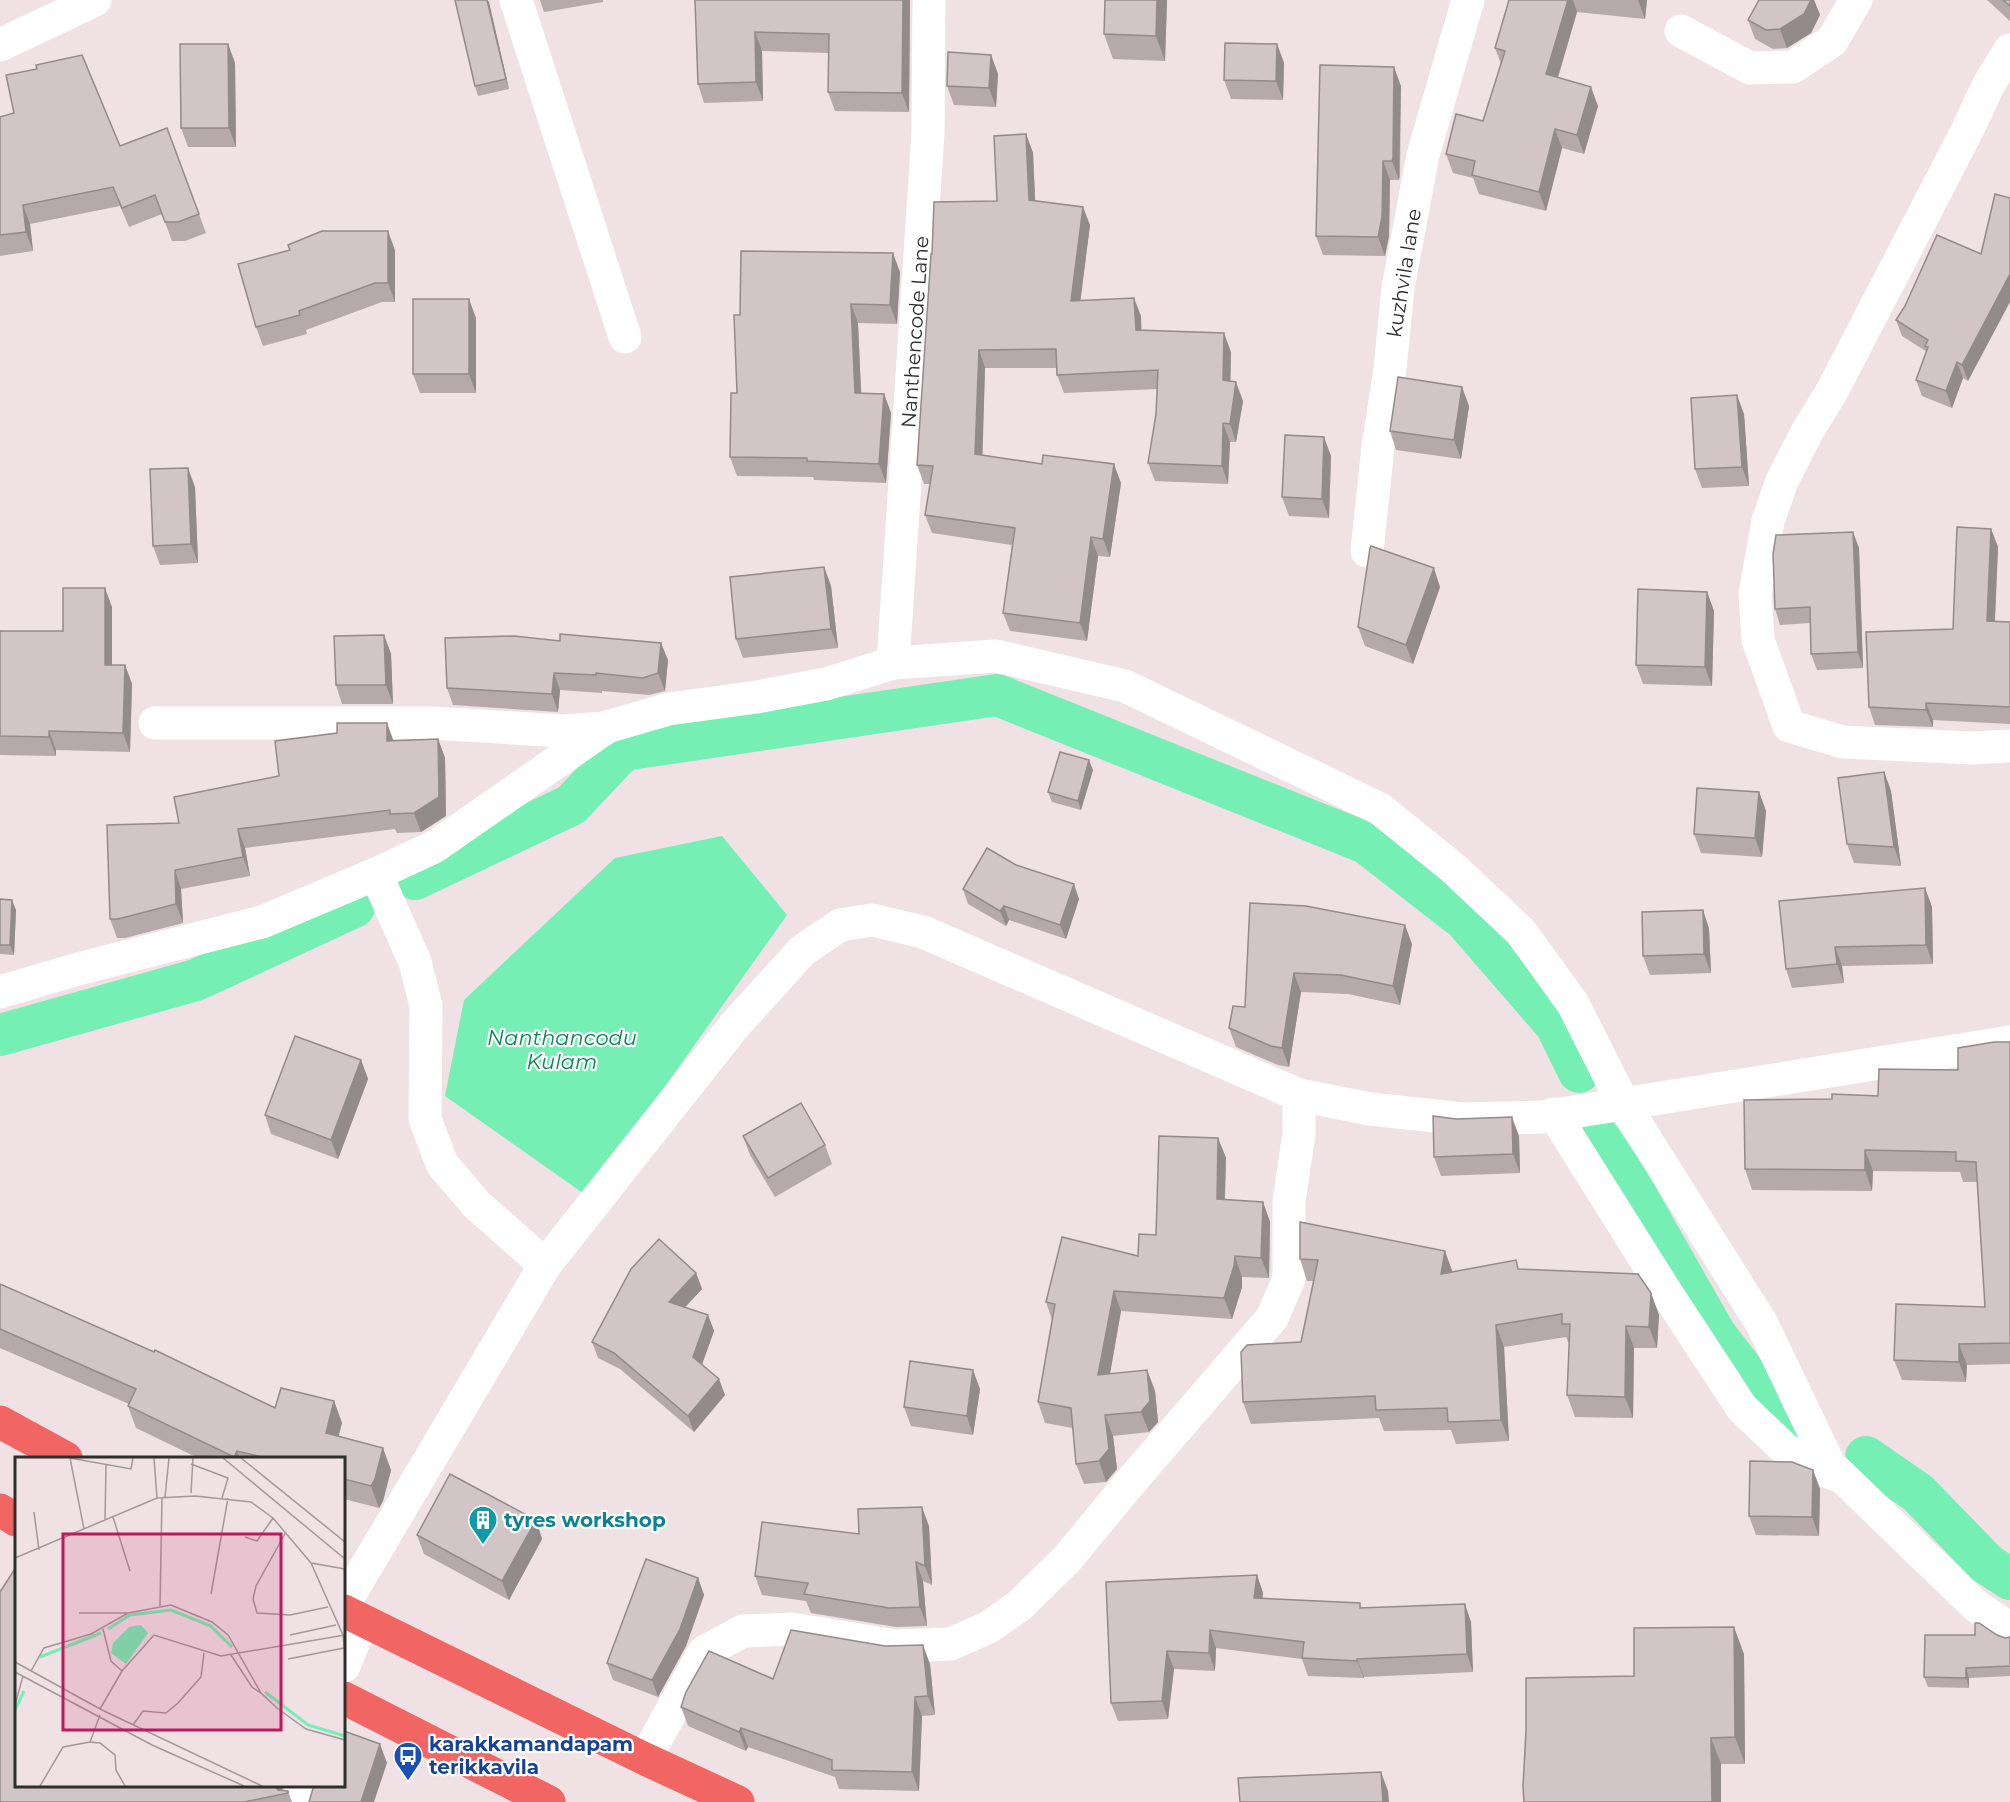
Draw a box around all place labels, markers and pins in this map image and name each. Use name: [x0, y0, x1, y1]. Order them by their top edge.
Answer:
building icon: tyres workshop: [467, 1504, 499, 1546]
place label: tyres workshop: [504, 1508, 666, 1532]
place label: karakkamandapam terikkavila: [429, 1732, 633, 1779]
bus stop icon: karakkamandapam terikkavila: [392, 1740, 424, 1782]

